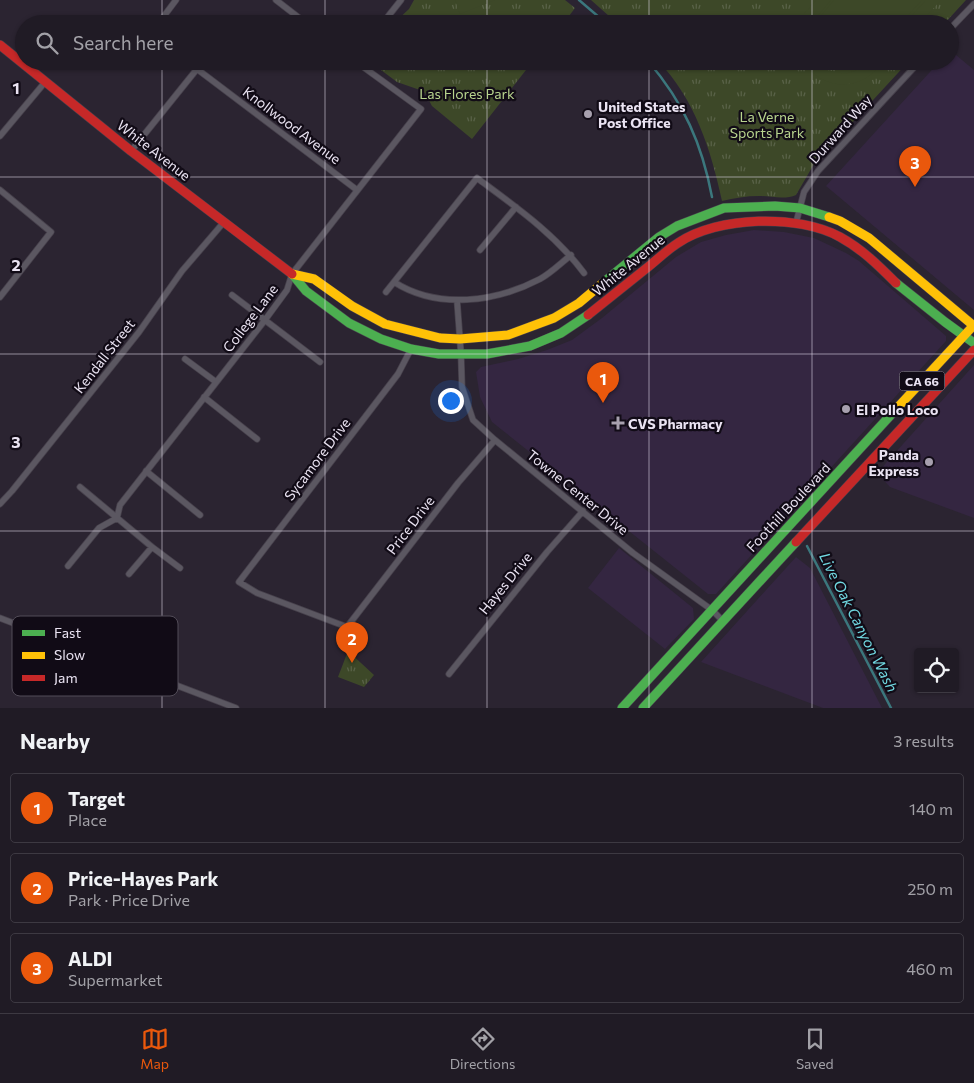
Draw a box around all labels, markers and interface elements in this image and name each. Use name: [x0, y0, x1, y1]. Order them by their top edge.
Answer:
search box: [15, 15, 959, 70]
icon: search: [33, 29, 61, 57]
text: Search here: [73, 31, 173, 54]
text: 1: [12, 78, 20, 97]
street label: Knollwood Avenue: [240, 83, 344, 167]
park label: Las Flores Park: [419, 85, 515, 102]
street label: Durward Way: [805, 91, 875, 167]
place label: United States Post Office: [598, 98, 686, 131]
marker: United States Post Office: [582, 108, 594, 120]
park label: La Verne Sports Park: [730, 108, 805, 141]
street label: White Avenue: [114, 116, 194, 184]
pin: 3: [899, 146, 931, 187]
street label: White Avenue: [588, 231, 668, 299]
text: 2: [11, 255, 21, 274]
street label: College Lane: [219, 281, 281, 355]
street label: Kendall Street: [70, 315, 138, 396]
pin: 1: [587, 362, 619, 403]
road number: CA 66: [900, 372, 944, 391]
your location: [438, 388, 464, 414]
place label: El Pollo Loco: [856, 401, 938, 418]
marker: El Pollo Loco: [840, 403, 852, 415]
street label: Sycamore Drive: [280, 414, 354, 504]
place label: CVS Pharmacy: [628, 415, 723, 432]
marker: CVS Pharmacy: [612, 417, 624, 429]
text: 3: [11, 432, 21, 451]
street label: Towne Center Drive: [524, 446, 632, 538]
place label: Panda Express: [868, 446, 919, 479]
marker: Panda Express: [923, 456, 935, 468]
street label: Foothill Boulevard: [742, 459, 834, 555]
street label: Price Drive: [383, 492, 437, 558]
street label: Hayes Drive: [475, 549, 535, 617]
water label: Live Oak Canyon Wash: [816, 549, 902, 695]
legend: [12, 616, 178, 696]
pin: 2: [336, 622, 368, 663]
text: Fast: [54, 624, 81, 641]
text: Slow: [54, 646, 85, 663]
map controls: [914, 648, 959, 693]
button: locate: [914, 648, 959, 693]
text: Jam: [54, 669, 78, 686]
text: Nearby: [20, 728, 90, 753]
text: 3 results: [893, 731, 954, 750]
text: Target: [68, 787, 125, 810]
text: 1: [33, 799, 41, 818]
text: 140 m: [909, 799, 953, 818]
text: Place: [68, 810, 107, 829]
text: Price-Hayes Park: [68, 867, 218, 890]
text: 2: [32, 879, 42, 898]
text: 250 m: [907, 879, 953, 898]
text: Park · Price Drive: [68, 890, 190, 909]
text: ALDI: [68, 947, 113, 970]
text: 3: [32, 959, 42, 978]
text: 460 m: [906, 959, 953, 978]
text: Supermarket: [68, 970, 163, 989]
tab: Map: [140, 1025, 169, 1072]
tab: Directions: [450, 1025, 515, 1072]
tab: Saved: [796, 1025, 834, 1072]

